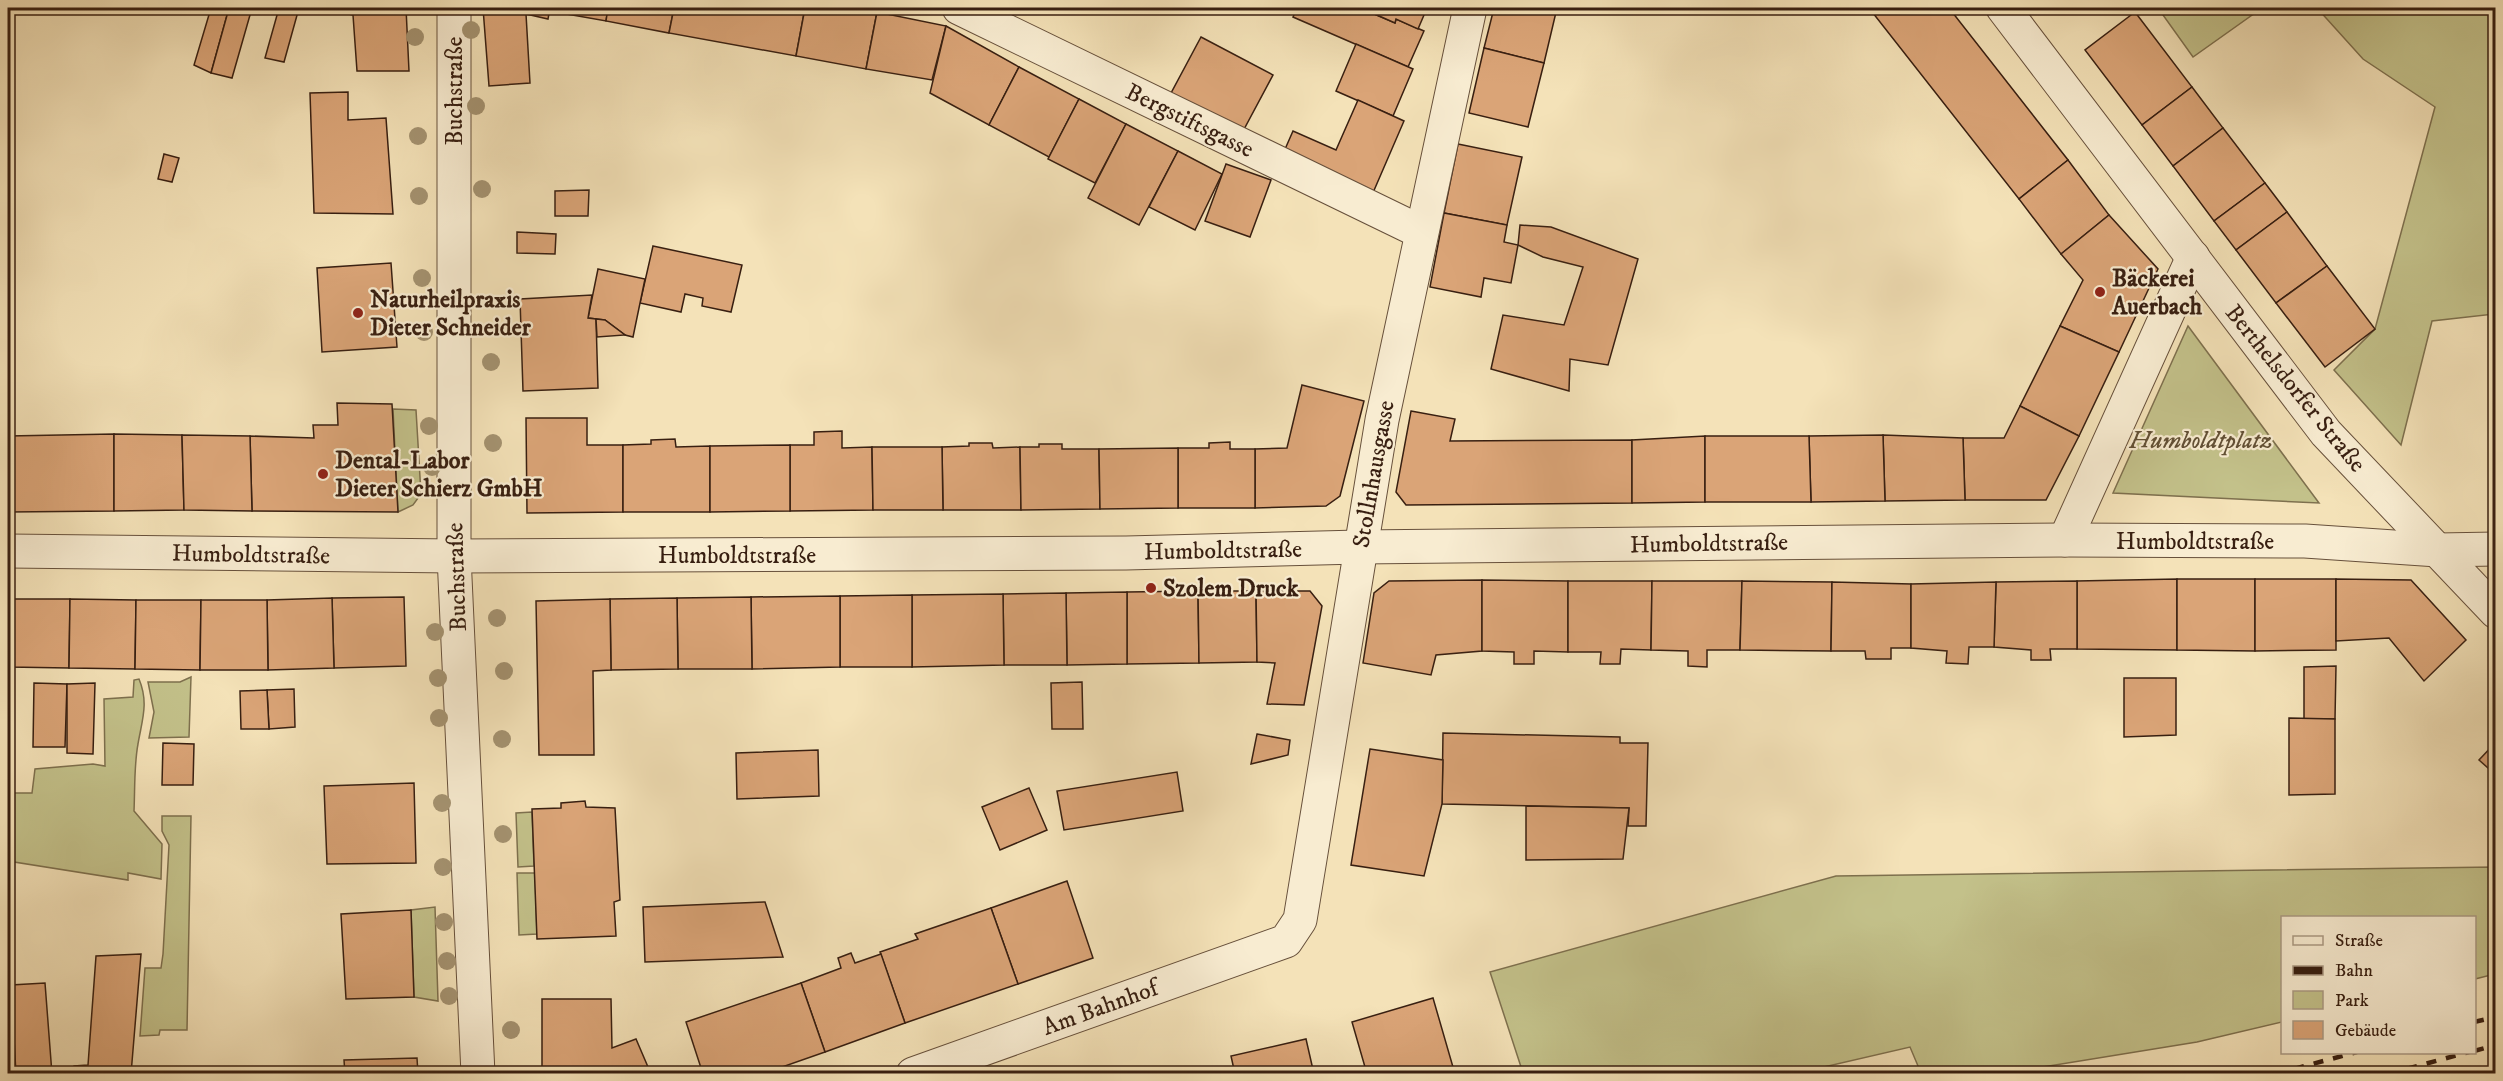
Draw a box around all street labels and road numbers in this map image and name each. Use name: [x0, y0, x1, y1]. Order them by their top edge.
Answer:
street label: Buchstraße: [440, 36, 470, 145]
street label: Bergstiftsgasse: [1121, 77, 1259, 165]
street label: Berthelsdorfer Straße: [2218, 299, 2372, 479]
street label: Stollnhausgasse: [1346, 398, 1402, 550]
street label: Buchstraße: [440, 522, 474, 632]
street label: Humboldtstraße: [2116, 527, 2274, 557]
street label: Humboldtstraße: [1630, 528, 1788, 560]
street label: Humboldtstraße: [1144, 535, 1302, 567]
street label: Humboldtstraße: [172, 539, 330, 571]
street label: Humboldtstraße: [658, 541, 816, 571]
street label: Am Bahnhof: [1038, 972, 1165, 1043]

